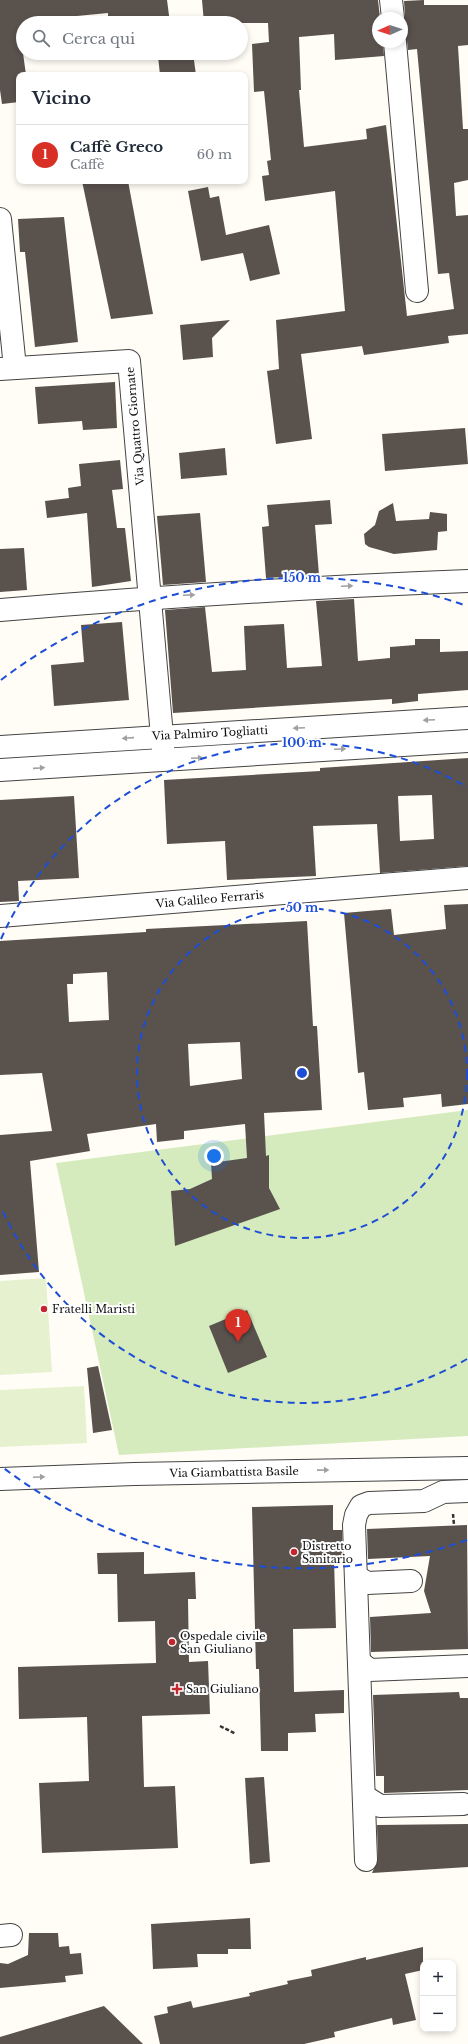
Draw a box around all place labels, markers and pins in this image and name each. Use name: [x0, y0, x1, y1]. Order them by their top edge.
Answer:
centre of rings: [295, 1066, 309, 1080]
place label: Fratelli Maristi: [52, 1302, 135, 1316]
marker: Fratelli Maristi: [39, 1304, 49, 1314]
pin: 1: [225, 1309, 251, 1342]
place label: Distretto Sanitario: [302, 1539, 353, 1566]
marker: Distretto Sanitario: [289, 1547, 299, 1557]
place label: Ospedale civile San Giuliano: [180, 1629, 266, 1656]
marker: Ospedale civile San Giuliano: [167, 1637, 177, 1647]
place label: San Giuliano: [186, 1682, 259, 1696]
marker: San Giuliano: [171, 1683, 183, 1695]

